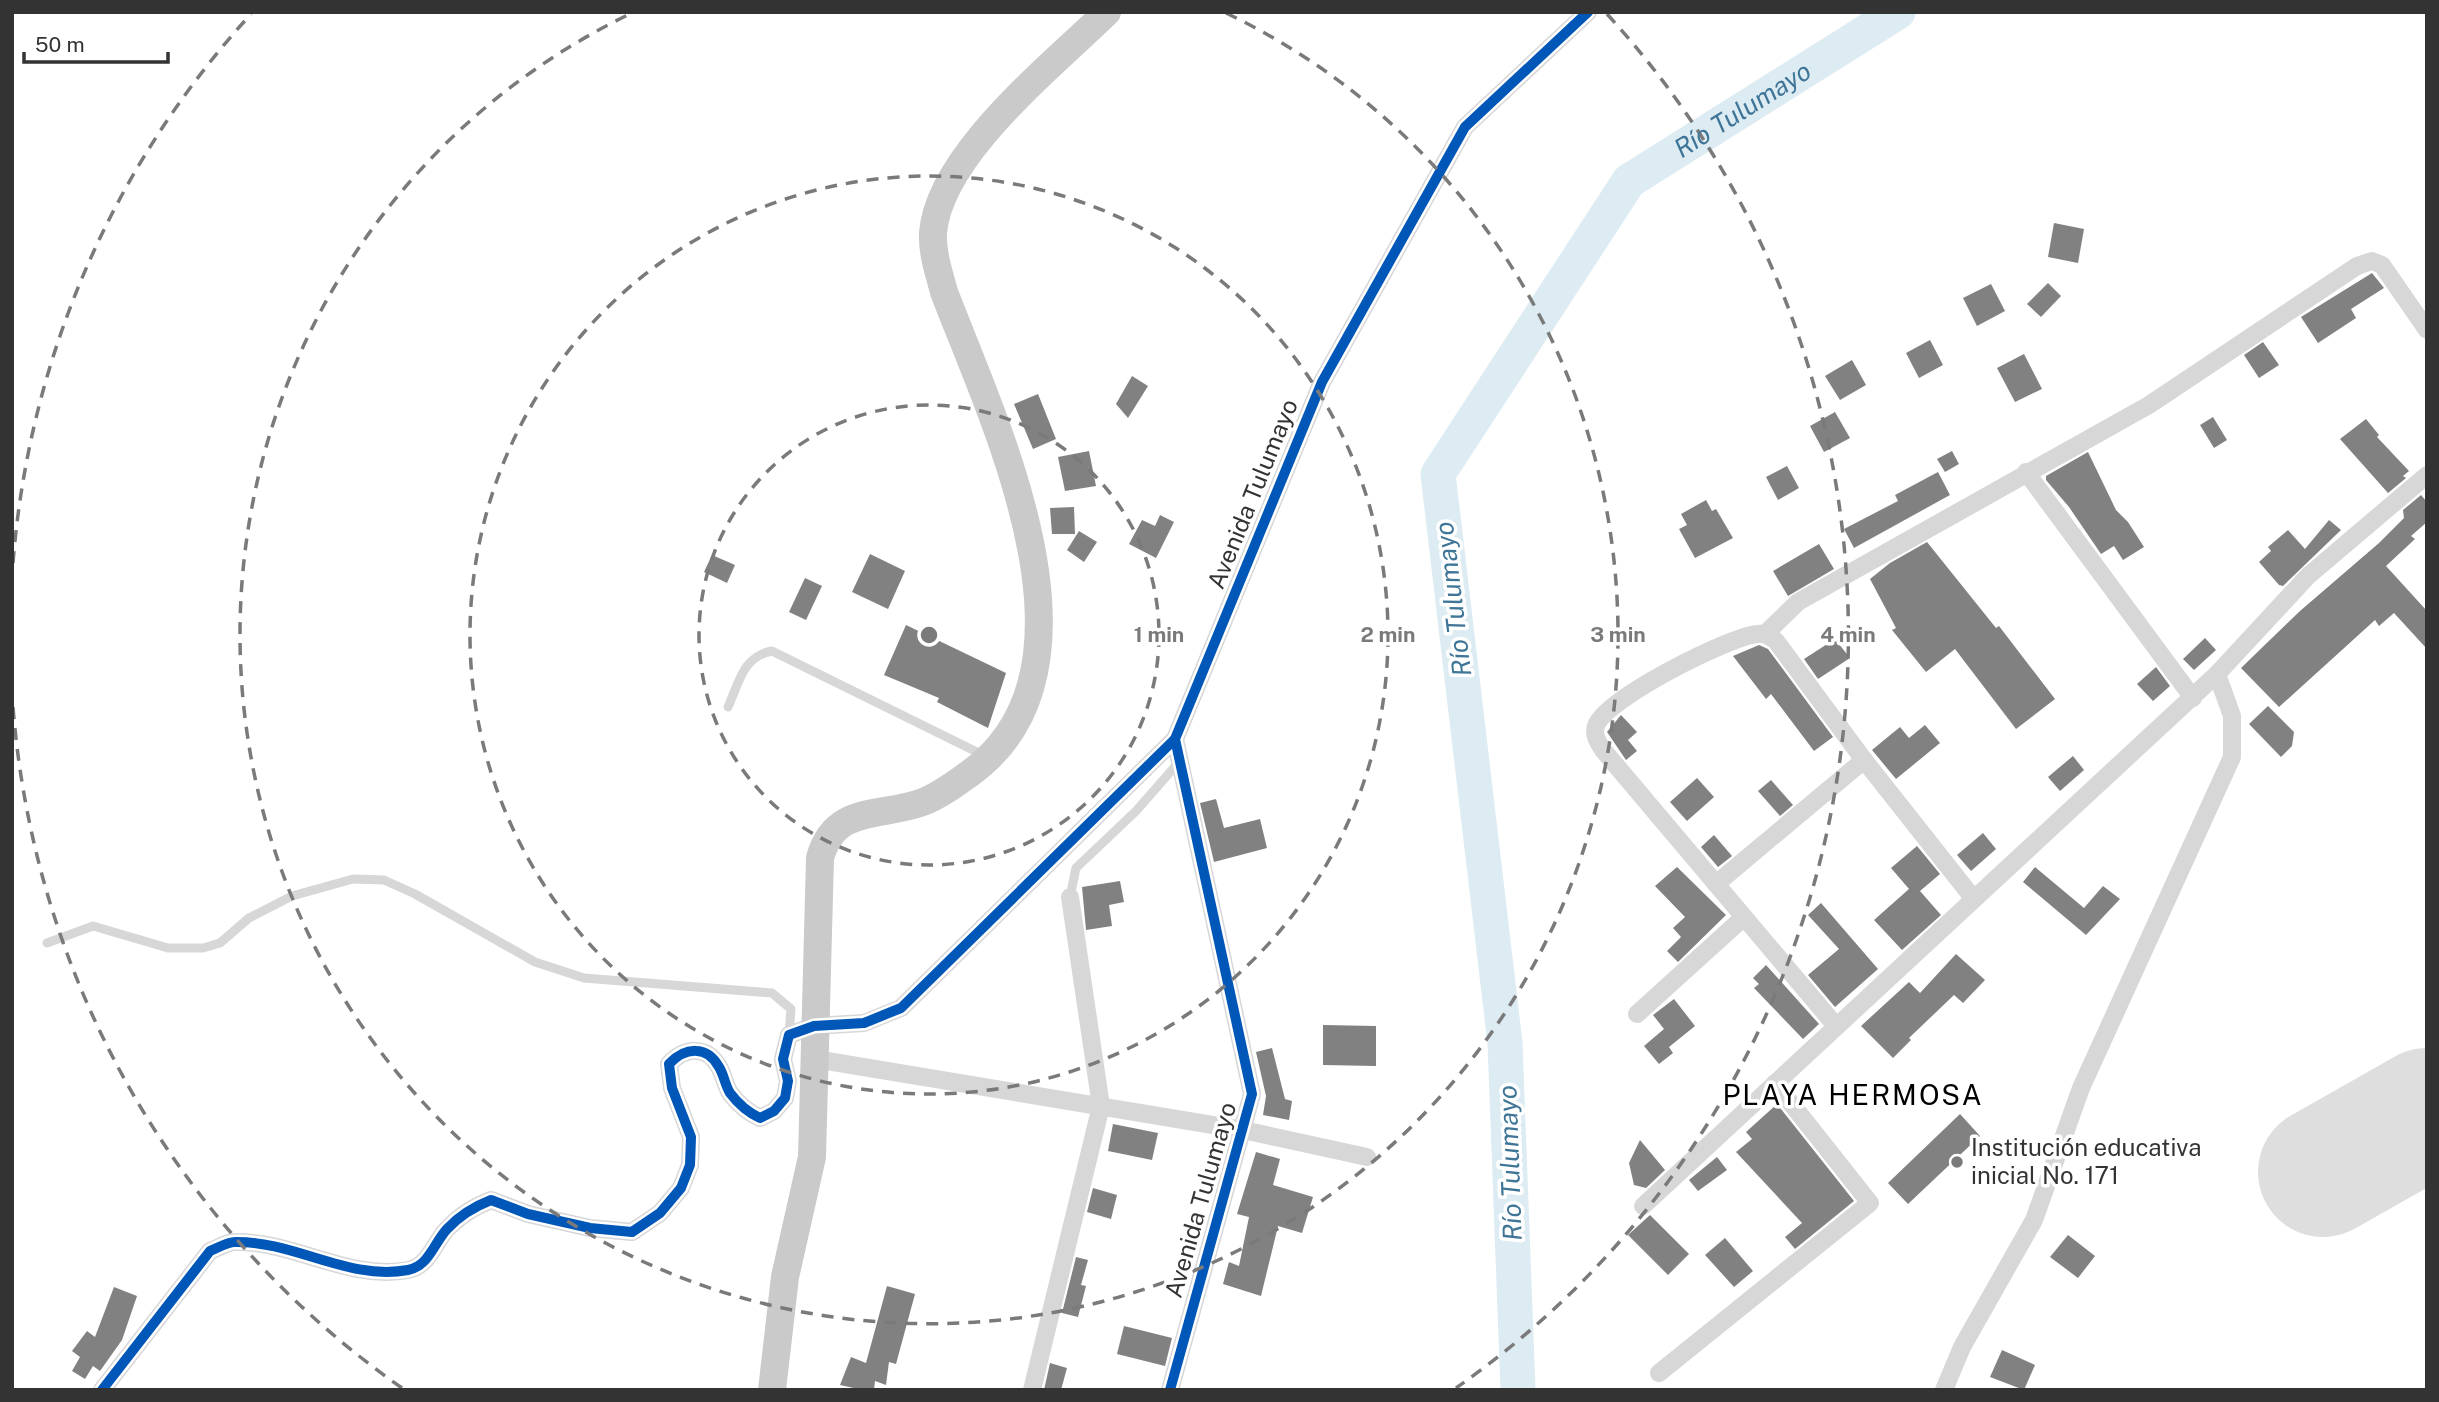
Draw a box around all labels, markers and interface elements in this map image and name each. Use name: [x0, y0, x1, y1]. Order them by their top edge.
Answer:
scale bar: [24, 21, 168, 65]
text: 50 m: [35, 32, 85, 57]
water label: Río Tulumayo: [1668, 55, 1816, 164]
street label: Avenida Tulumayo: [1201, 395, 1303, 593]
water label: Río Tulumayo: [1428, 520, 1477, 678]
text: 1 min: [1134, 622, 1184, 647]
text: 2 min: [1360, 622, 1416, 647]
text: 3 min: [1590, 622, 1646, 647]
text: 4 min: [1820, 622, 1876, 647]
centre of rings: [917, 623, 941, 647]
district label: PLAYA HERMOSA: [1722, 1078, 1984, 1111]
water label: Río Tulumayo: [1491, 1085, 1528, 1241]
street label: Avenida Tulumayo: [1159, 1099, 1241, 1301]
place label: Institución educativa inicial No. 171: [1971, 1133, 2201, 1189]
marker: Institución educativa inicial No. 171: [1949, 1154, 1965, 1170]

